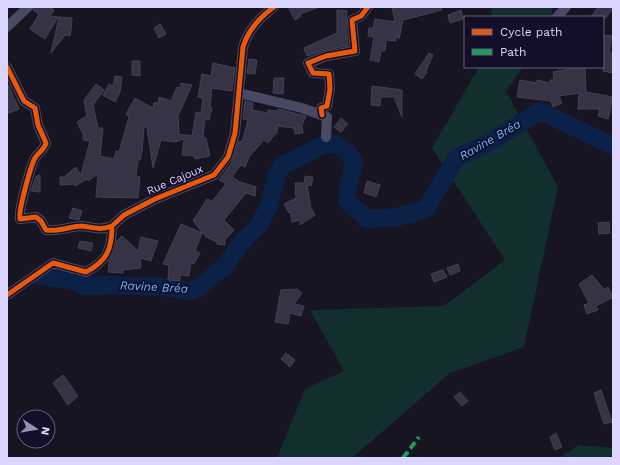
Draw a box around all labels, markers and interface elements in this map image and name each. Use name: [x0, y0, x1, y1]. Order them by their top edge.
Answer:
legend: [464, 16, 604, 68]
text: Cycle path: [500, 25, 562, 39]
text: Path: [500, 45, 526, 59]
water label: Ravine Bréa: [457, 117, 524, 163]
street label: Rue Cajoux: [145, 162, 205, 198]
water label: Ravine Bréa: [120, 278, 189, 296]
north arrow: [16, 409, 56, 449]
text: N: [38, 426, 52, 436]

